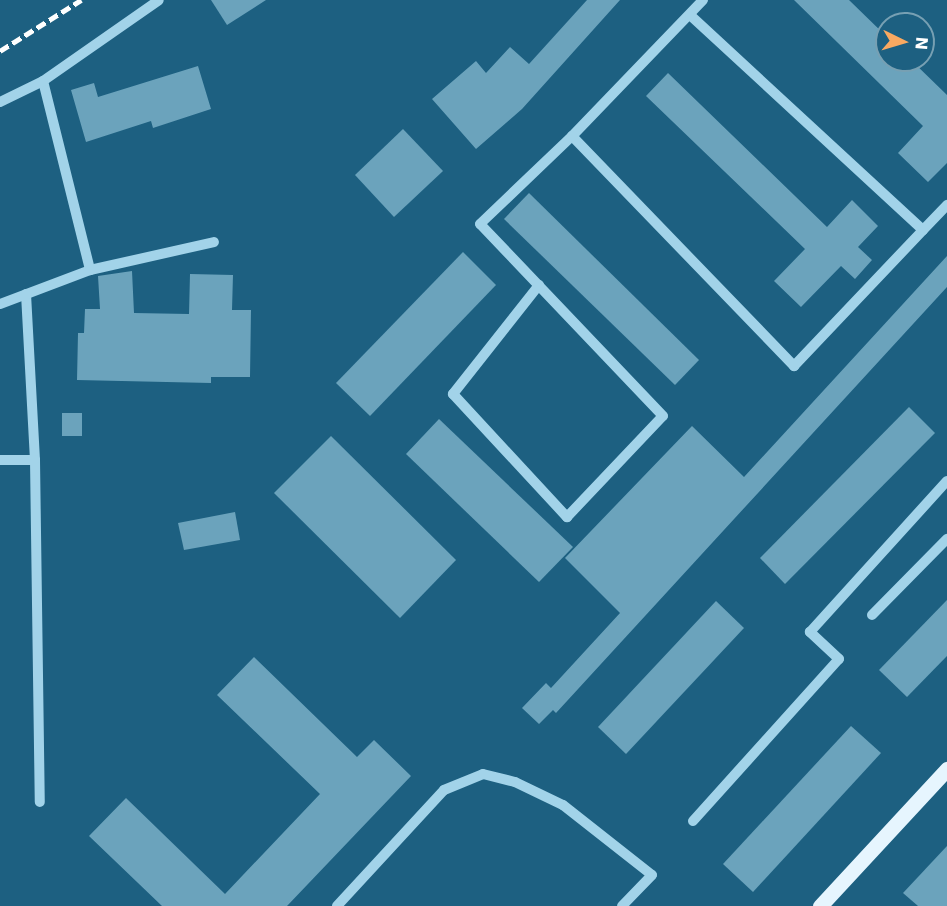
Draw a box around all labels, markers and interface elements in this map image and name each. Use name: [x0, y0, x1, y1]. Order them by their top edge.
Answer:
north arrow: [875, 12, 935, 72]
text: N: [911, 36, 931, 51]

